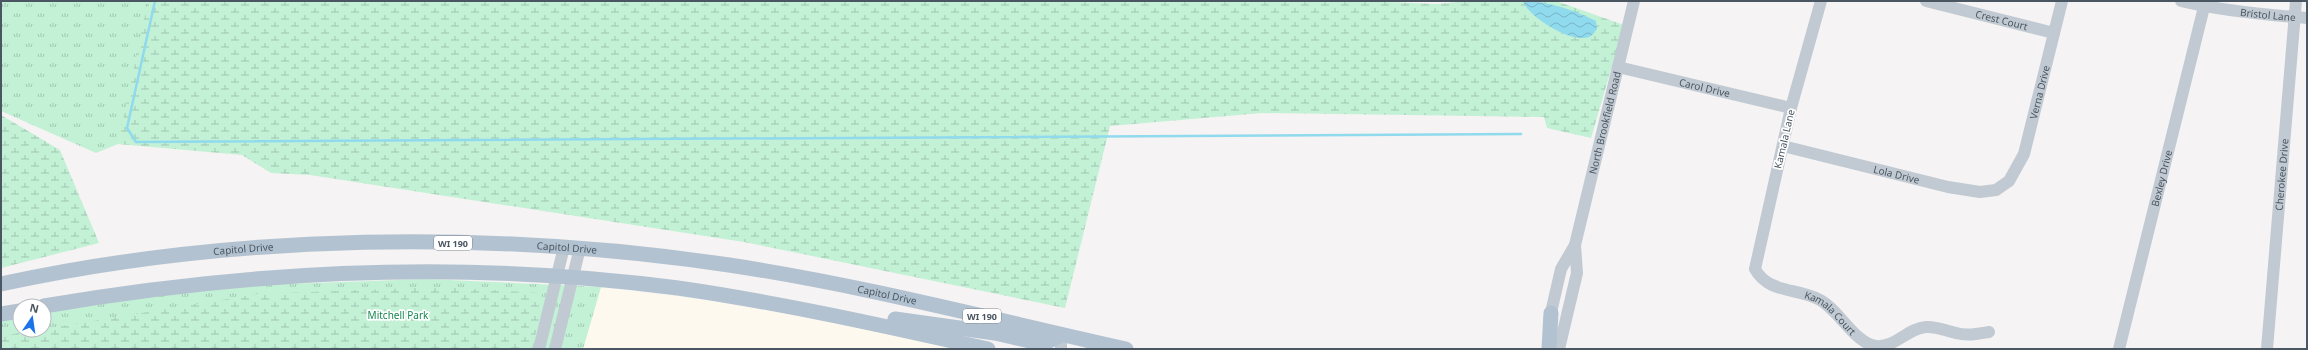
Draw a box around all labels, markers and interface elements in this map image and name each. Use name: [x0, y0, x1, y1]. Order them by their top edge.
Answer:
street label: Bristol Lane: [2239, 5, 2296, 24]
street label: Crest Court: [1974, 7, 2030, 33]
street label: Verna Drive: [2026, 63, 2053, 120]
street label: North Brookfield Road: [1585, 70, 1624, 175]
street label: Carol Drive: [1678, 75, 1732, 100]
street label: Kamala Lane: [1770, 108, 1798, 170]
street label: Cherokee Drive: [2272, 138, 2292, 211]
street label: Bexley Drive: [2148, 148, 2175, 208]
street label: Lola Drive: [1872, 162, 1921, 187]
road number: WI 190: [434, 236, 472, 250]
street label: Capitol Drive: [536, 238, 598, 257]
street label: Capitol Drive: [212, 239, 274, 258]
street label: Capitol Drive: [856, 281, 919, 308]
street label: Kamala Court: [1803, 287, 1859, 338]
north arrow: [12, 298, 52, 338]
text: N: [28, 299, 40, 316]
park label: Mitchell Park: [368, 308, 429, 322]
road number: WI 190: [963, 309, 1001, 323]

